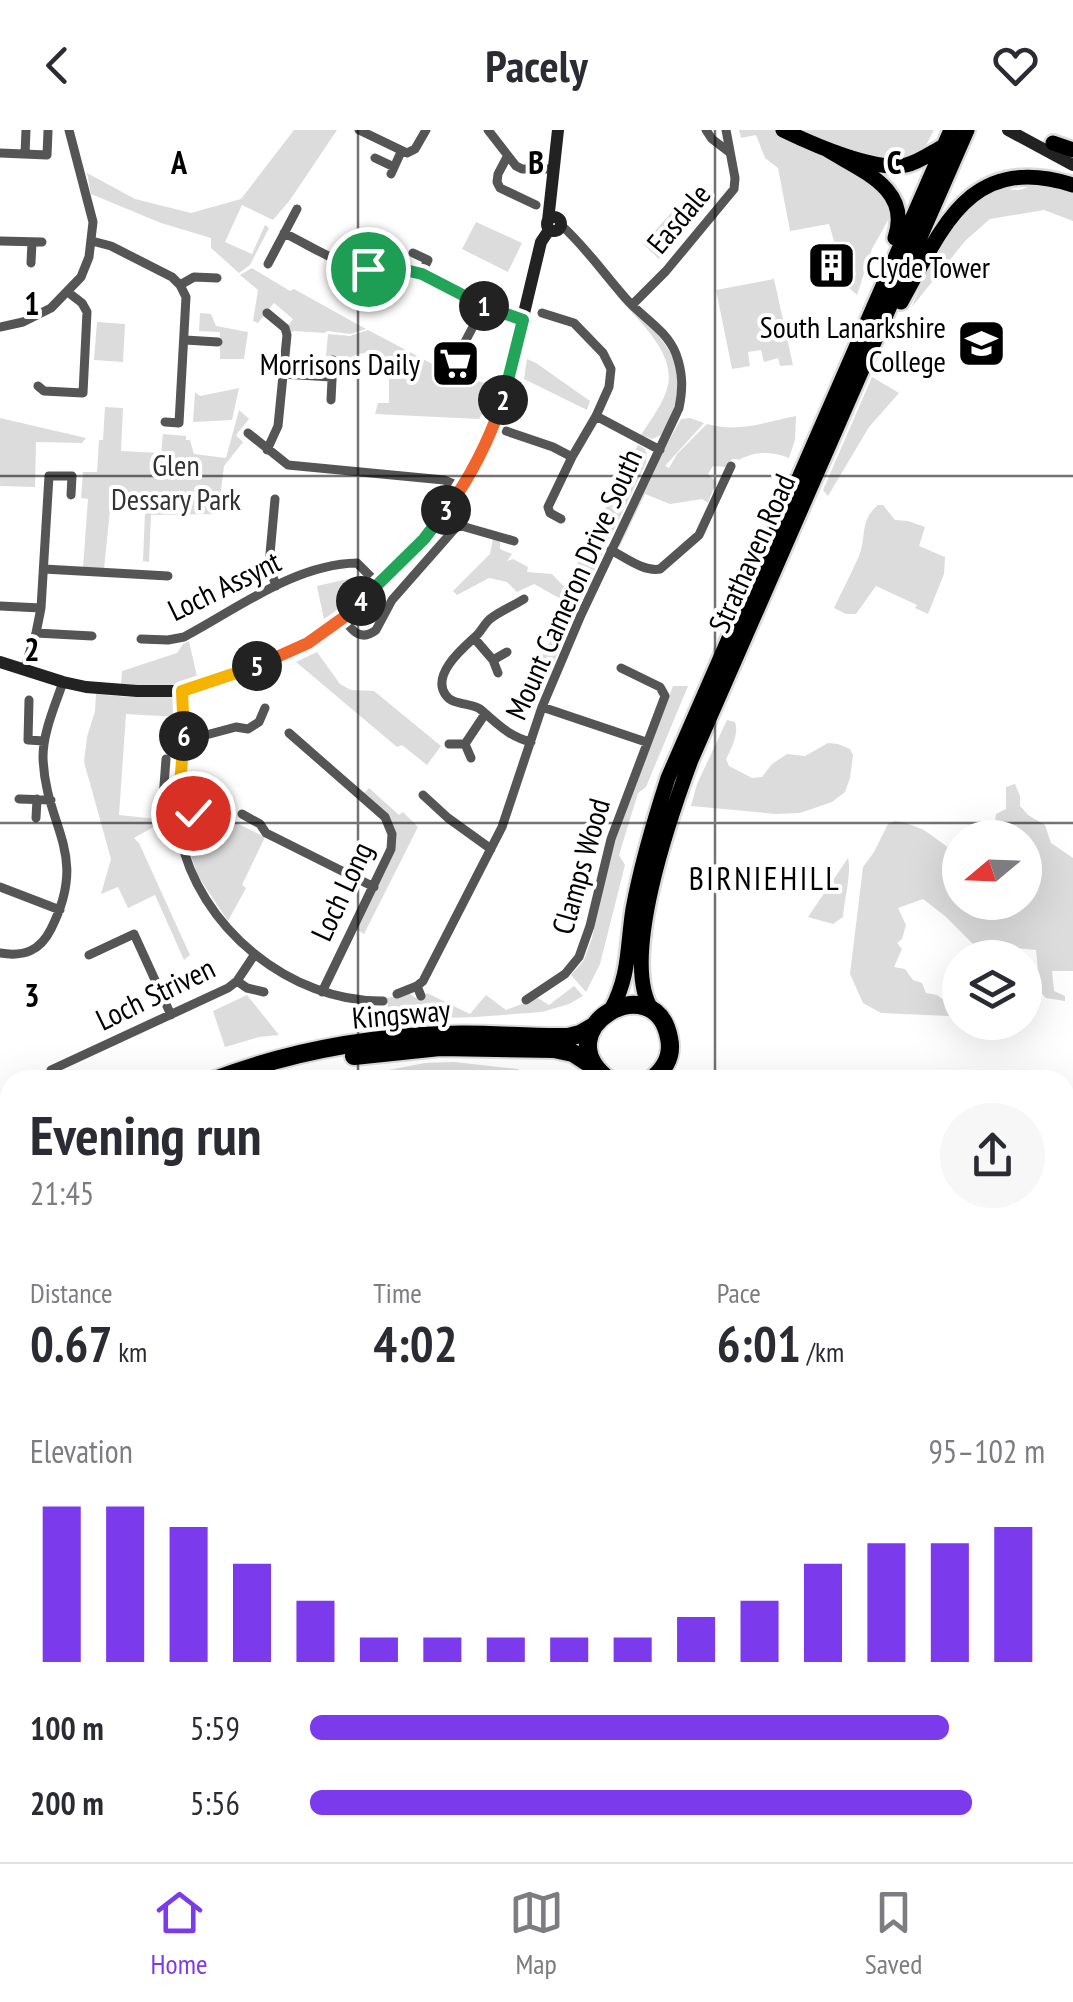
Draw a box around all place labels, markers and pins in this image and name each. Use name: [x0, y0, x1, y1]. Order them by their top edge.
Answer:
pin: [326, 227, 411, 312]
building icon: Clyde Tower: [805, 240, 857, 292]
place label: Clyde Tower: [866, 247, 991, 286]
pin: 1: [459, 281, 509, 331]
place label: South Lanarkshire College: [760, 307, 946, 380]
school or university icon: South Lanarkshire College: [955, 317, 1007, 369]
supermarket icon: Morrisons Daily: [429, 337, 481, 389]
place label: Morrisons Daily: [260, 344, 421, 383]
pin: 2: [478, 375, 528, 425]
pin: 3: [421, 485, 471, 535]
pin: 4: [336, 576, 386, 626]
pin: 5: [232, 641, 282, 691]
pin: 6: [159, 711, 209, 761]
pin: [151, 771, 236, 856]

